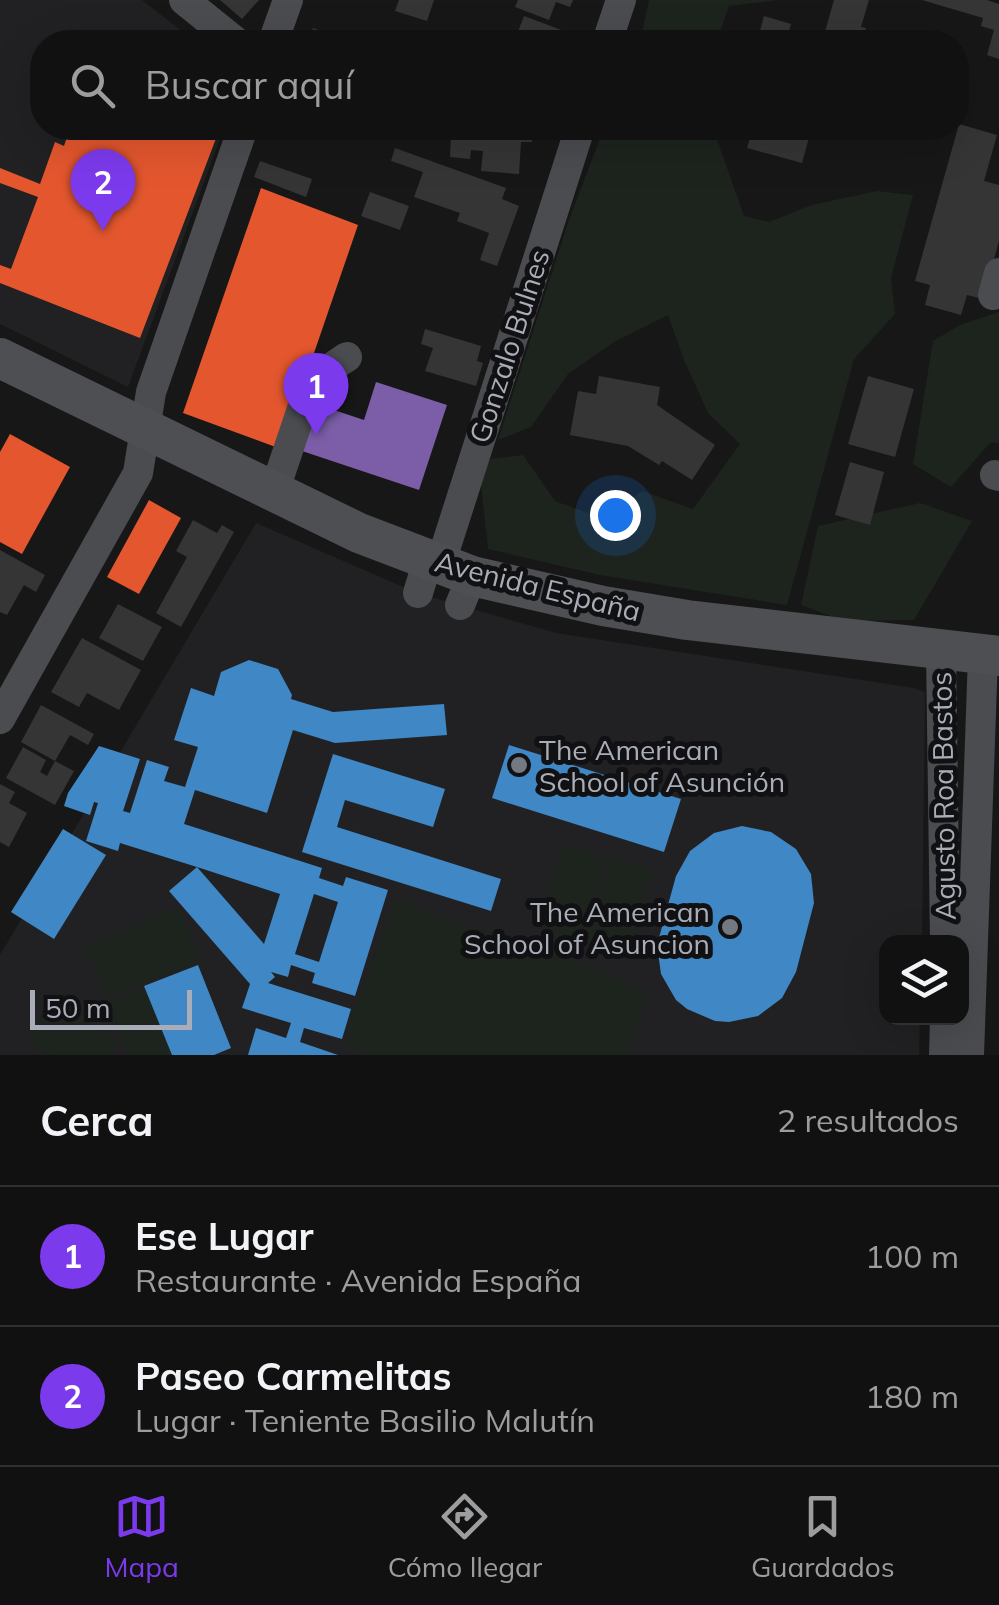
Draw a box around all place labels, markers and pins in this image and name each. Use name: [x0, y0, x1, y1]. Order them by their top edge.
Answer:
pin: 2: [70, 148, 136, 231]
pin: 1: [284, 352, 348, 435]
place label: The American School of Asunción: [539, 732, 785, 799]
marker: The American School of Asunción: [508, 754, 530, 776]
place label: The American School of Asuncion: [464, 894, 710, 961]
marker: The American School of Asuncion: [719, 916, 741, 938]

